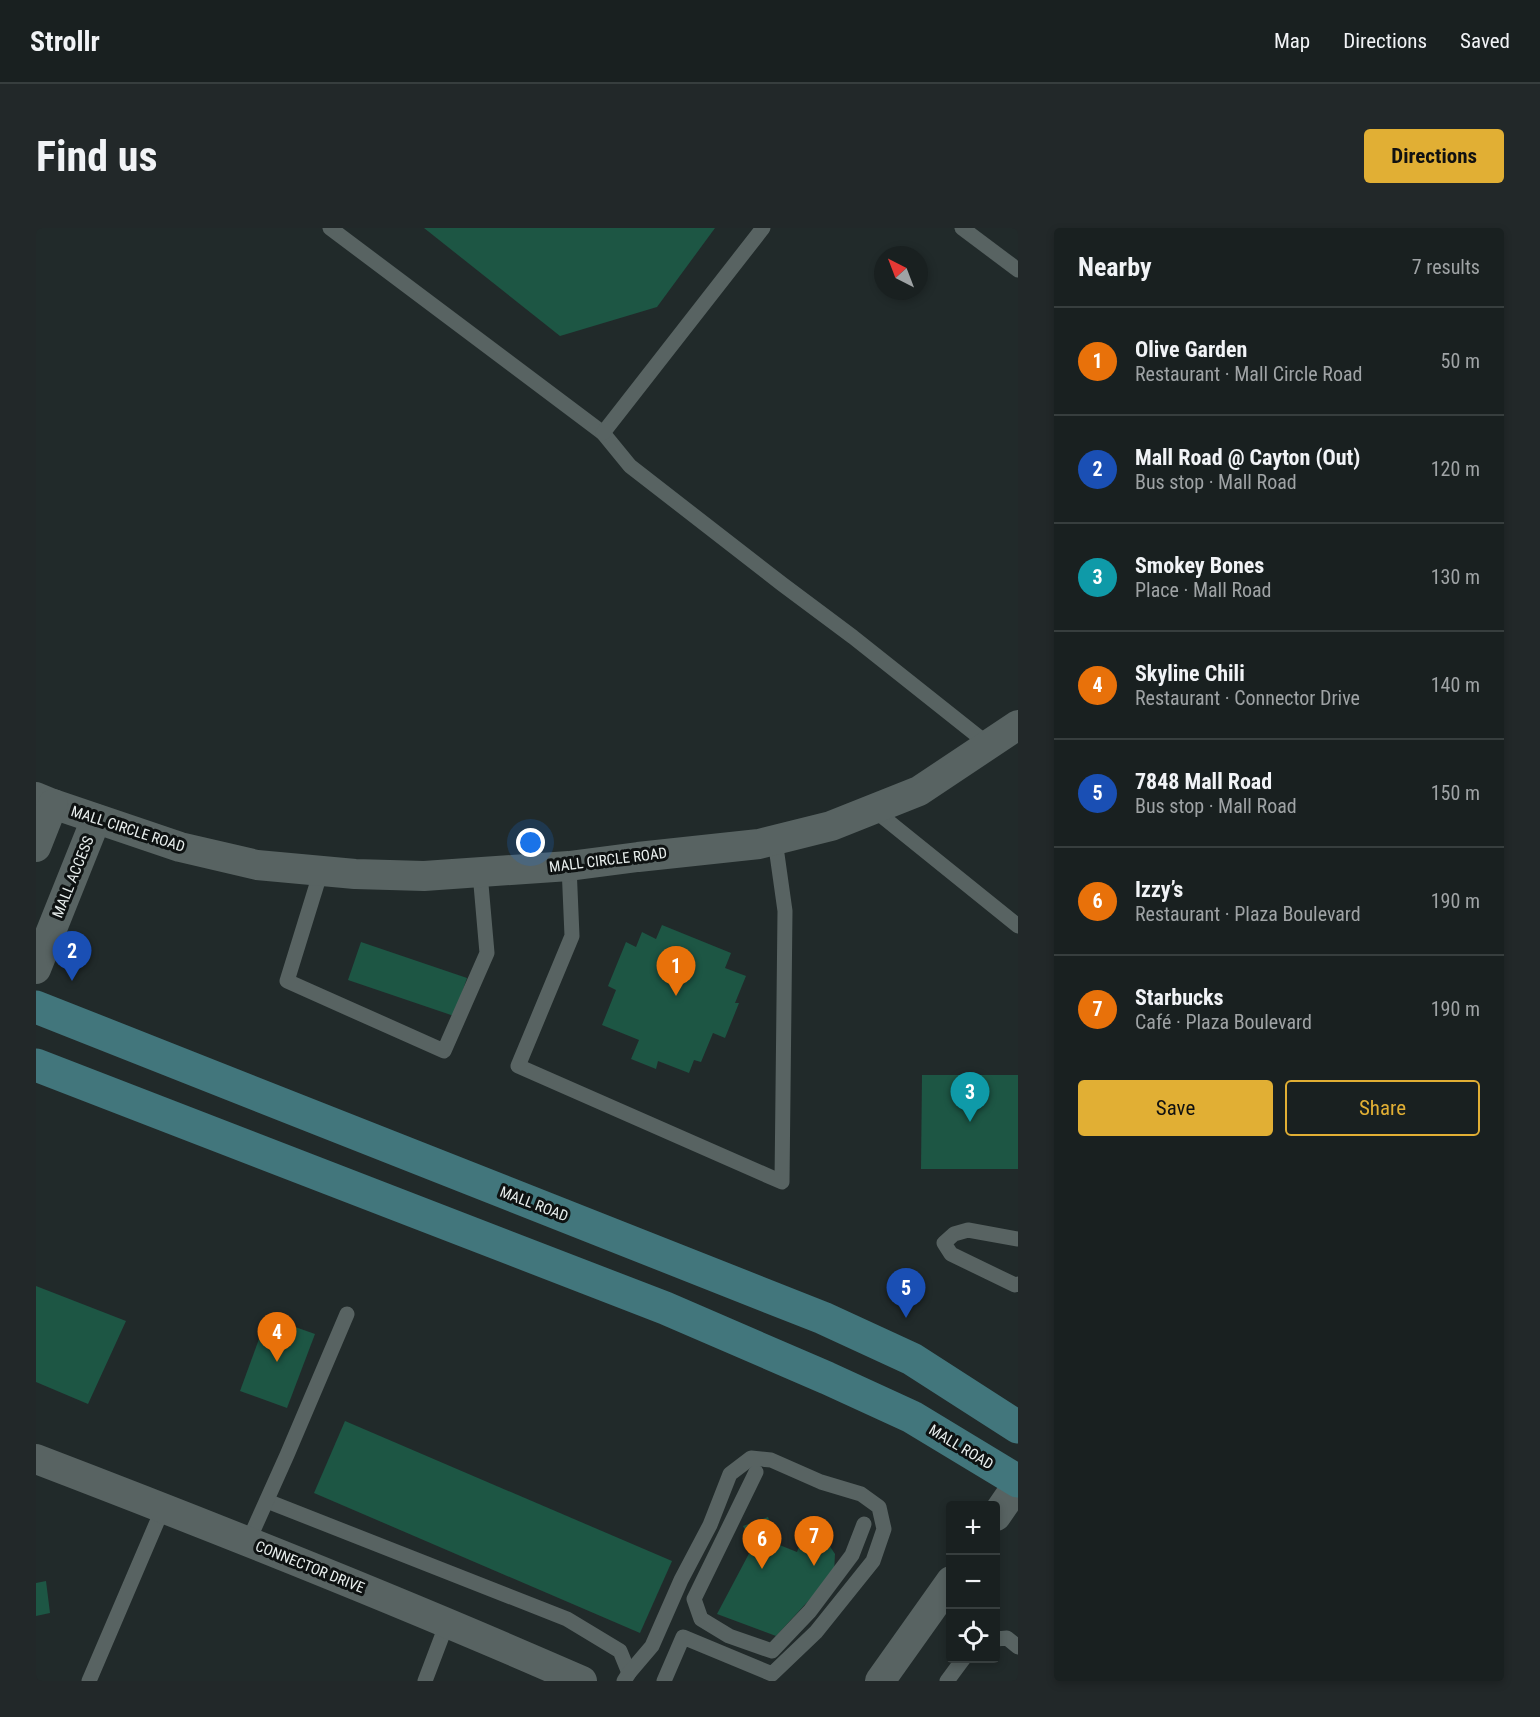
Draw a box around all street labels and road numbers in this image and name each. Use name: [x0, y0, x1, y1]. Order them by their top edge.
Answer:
street label: MALL CIRCLE ROAD: [69, 802, 187, 856]
street label: MALL ACCESS: [48, 833, 98, 920]
street label: MALL CIRCLE ROAD: [548, 844, 668, 876]
street label: MALL ROAD: [497, 1183, 571, 1225]
street label: MALL ROAD: [926, 1421, 996, 1473]
street label: CONNECTOR DRIVE: [253, 1537, 367, 1597]

